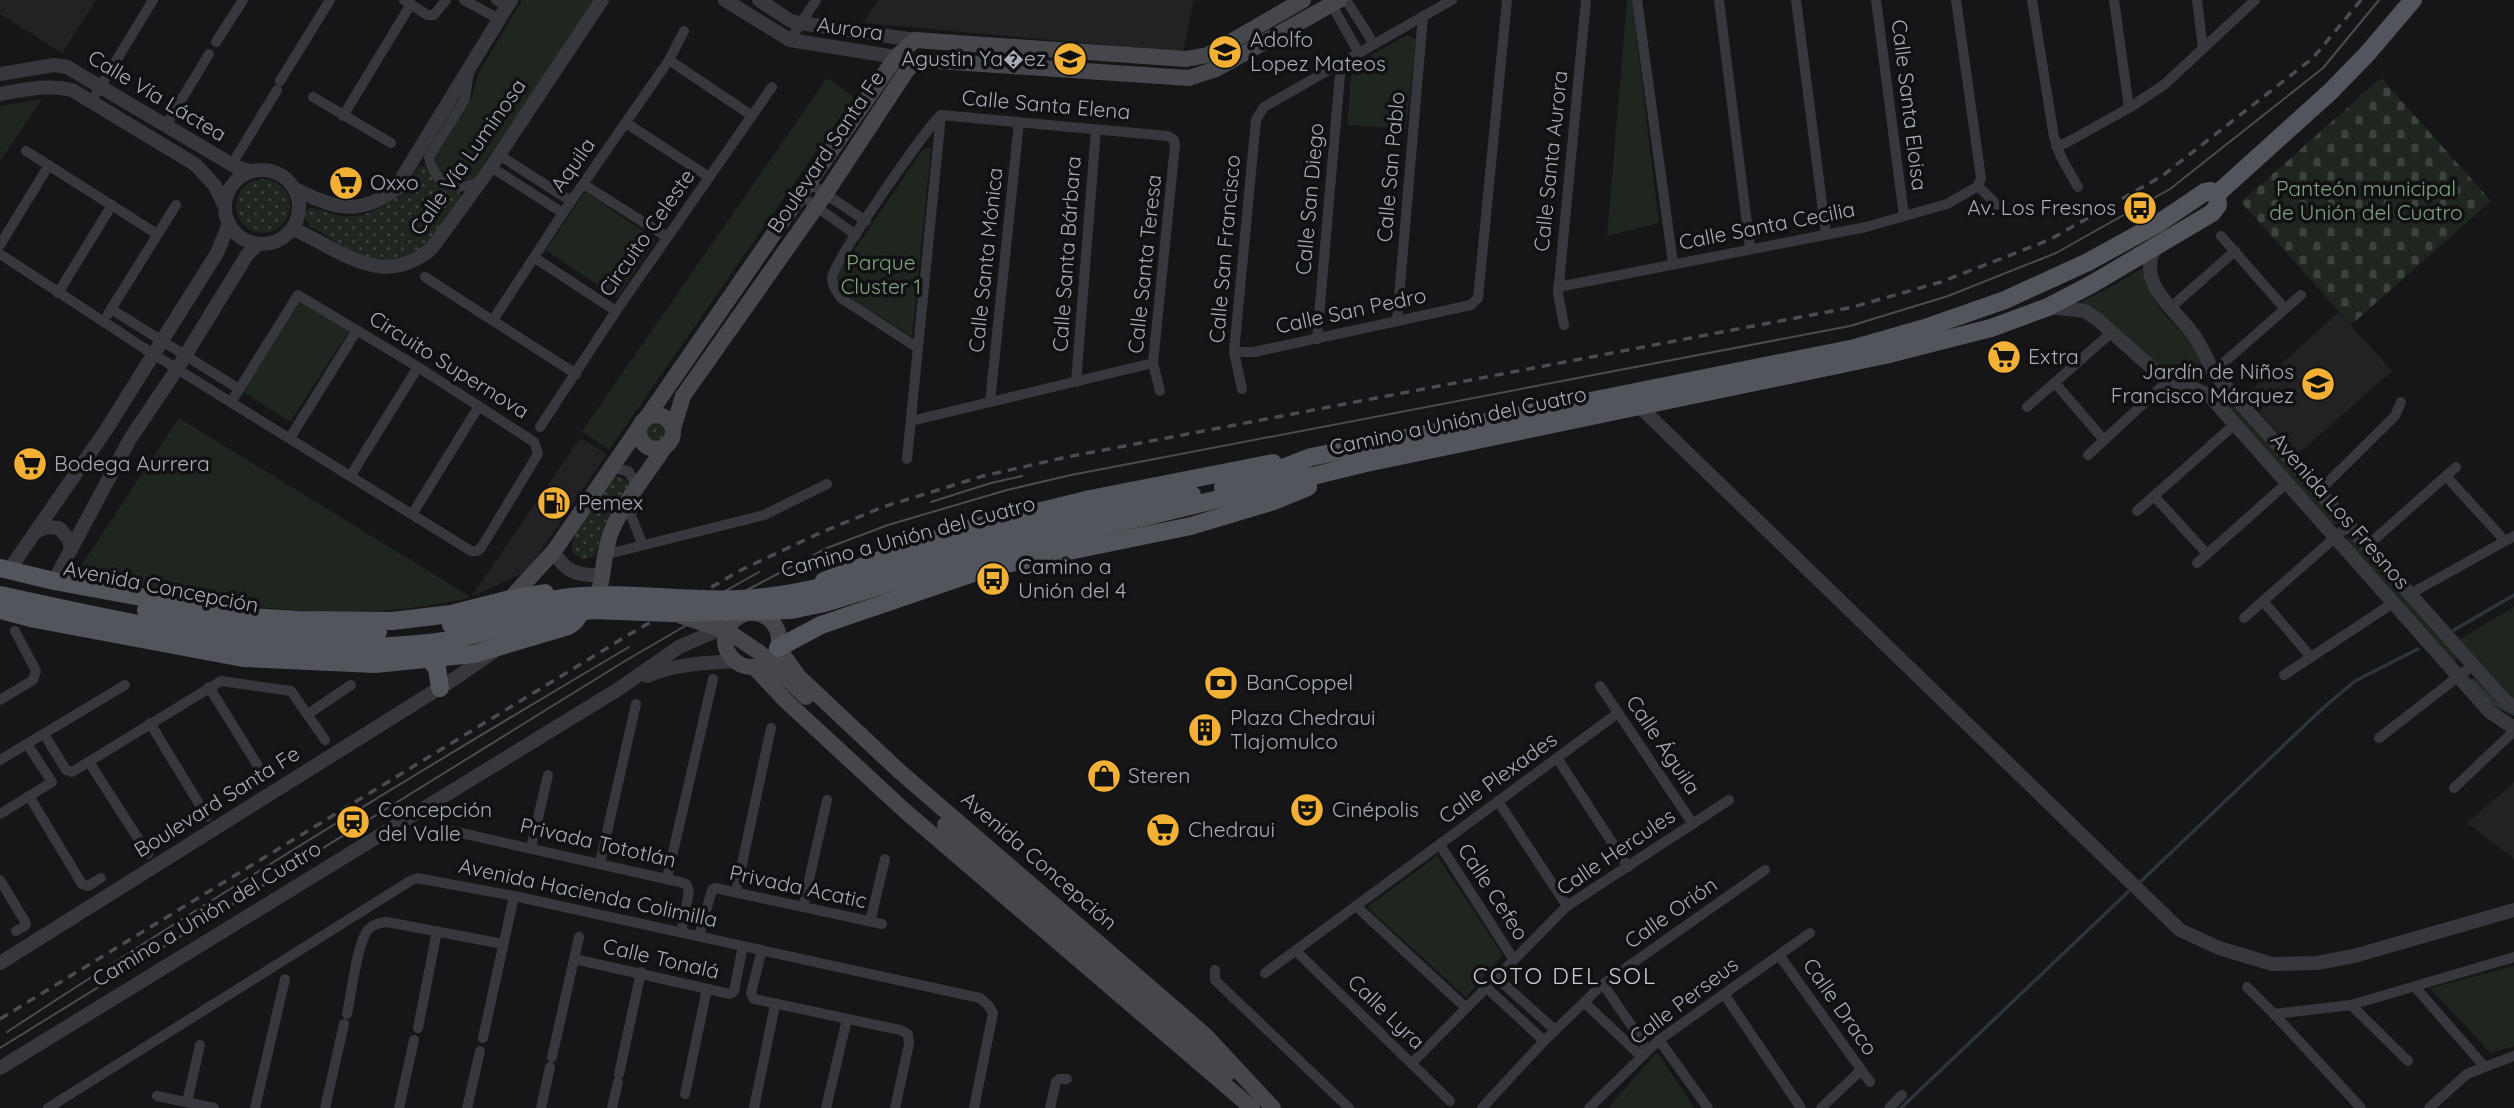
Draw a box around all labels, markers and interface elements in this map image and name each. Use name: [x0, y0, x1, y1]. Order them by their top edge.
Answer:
street label: Aurora: [816, 11, 885, 45]
street label: Calle Santa Eloisa: [1887, 18, 1933, 192]
place label: Adolfo Lopez Mateos: [1250, 26, 1386, 76]
school or university icon: Adolfo Lopez Mateos: [1206, 33, 1244, 71]
school or university icon: Agustin Ya�ez: [1051, 40, 1089, 78]
street label: Calle Vía Láctea: [84, 44, 231, 147]
place label: Agustin Ya�ez: [901, 45, 1046, 71]
street label: Boulevard Santa Fe: [761, 65, 889, 238]
street label: Calle Santa Aurora: [1528, 69, 1572, 253]
street label: Calle Vía Luminosa: [404, 73, 531, 240]
street label: Calle Santa Elena: [961, 84, 1131, 124]
street label: Calle San Pablo: [1370, 91, 1410, 243]
street label: Calle San Diego: [1289, 122, 1329, 276]
street label: Aquila: [544, 132, 600, 197]
street label: Calle San Francisco: [1203, 154, 1245, 344]
street label: Calle Santa Bárbara: [1046, 155, 1086, 353]
supermarket icon: Oxxo: [327, 164, 365, 202]
street label: Circuito Celeste: [593, 164, 700, 301]
street label: Calle Santa Mónica: [962, 166, 1008, 354]
place label: Oxxo: [370, 169, 419, 195]
street label: Calle Santa Teresa: [1122, 173, 1166, 355]
park label: Panteón municipal de Unión del Cuatro: [2269, 175, 2463, 225]
bus stop icon: Av. Los Fresnos: [2121, 189, 2159, 227]
place label: Av. Los Fresnos: [1967, 194, 2116, 220]
street label: Calle Santa Cecilia: [1677, 195, 1857, 255]
park label: Parque Cluster 1: [841, 249, 921, 299]
street label: Calle San Pedro: [1273, 281, 1428, 339]
street label: Circuito Supernova: [365, 304, 534, 424]
supermarket icon: Extra: [1985, 338, 2023, 376]
place label: Extra: [2028, 343, 2079, 369]
place label: Jardín de Niños Francisco Márquez: [2111, 358, 2294, 408]
school or university icon: Jardín de Niños Francisco Márquez: [2299, 365, 2337, 403]
street label: Camino a Unión del Cuatro: [1327, 380, 1589, 460]
street label: Avenida Los Fresnos: [2266, 427, 2416, 594]
supermarket icon: Bodega Aurrera: [11, 445, 49, 483]
place label: Bodega Aurrera: [54, 450, 210, 476]
fuel station icon: Pemex: [535, 484, 573, 522]
place label: Pemex: [578, 489, 643, 515]
street label: Camino a Unión del Cuatro: [778, 490, 1038, 583]
place label: Camino a Unión del 4: [1018, 553, 1126, 603]
street label: Avenida Concepción: [62, 554, 261, 618]
bus stop icon: Camino a Unión del 4: [974, 560, 1012, 598]
bank icon: BanCoppel: [1202, 664, 1240, 702]
place label: BanCoppel: [1246, 669, 1353, 695]
street label: Calle Águila: [1621, 690, 1706, 799]
place label: Plaza Chedraui Tlajomulco: [1230, 704, 1376, 754]
building icon: Plaza Chedraui Tlajomulco: [1186, 711, 1224, 749]
street label: Calle Plexades: [1433, 726, 1562, 829]
street label: Boulevard Santa Fe: [129, 740, 304, 863]
shop icon: Steren: [1085, 757, 1123, 795]
place label: Steren: [1128, 762, 1190, 788]
street label: Avenida Concepción: [956, 786, 1123, 935]
theatre icon: Cinépolis: [1288, 791, 1326, 829]
place label: Concepción del Valle: [378, 796, 492, 846]
place label: Cinépolis: [1332, 796, 1419, 822]
street label: Calle Hercules: [1551, 802, 1680, 900]
station icon: Concepción del Valle: [334, 803, 372, 841]
street label: Privada Tototlán: [518, 811, 679, 873]
supermarket icon: Chedraui: [1144, 811, 1182, 849]
place label: Chedraui: [1188, 816, 1275, 842]
street label: Camino a Unión del Cuatro: [87, 834, 326, 992]
street label: Calle Cefeo: [1453, 838, 1535, 945]
street label: Avenida Hacienda Colimilla: [456, 852, 720, 932]
street label: Privada Acatic: [727, 859, 869, 913]
street label: Calle Orión: [1619, 871, 1722, 954]
street label: Calle Tonalá: [600, 932, 722, 984]
street label: Calle Perseus: [1624, 951, 1743, 1049]
street label: Calle Draco: [1798, 953, 1884, 1060]
district label: COTO DEL SOL: [1473, 961, 1657, 990]
street label: Calle Lyra: [1343, 968, 1431, 1054]

